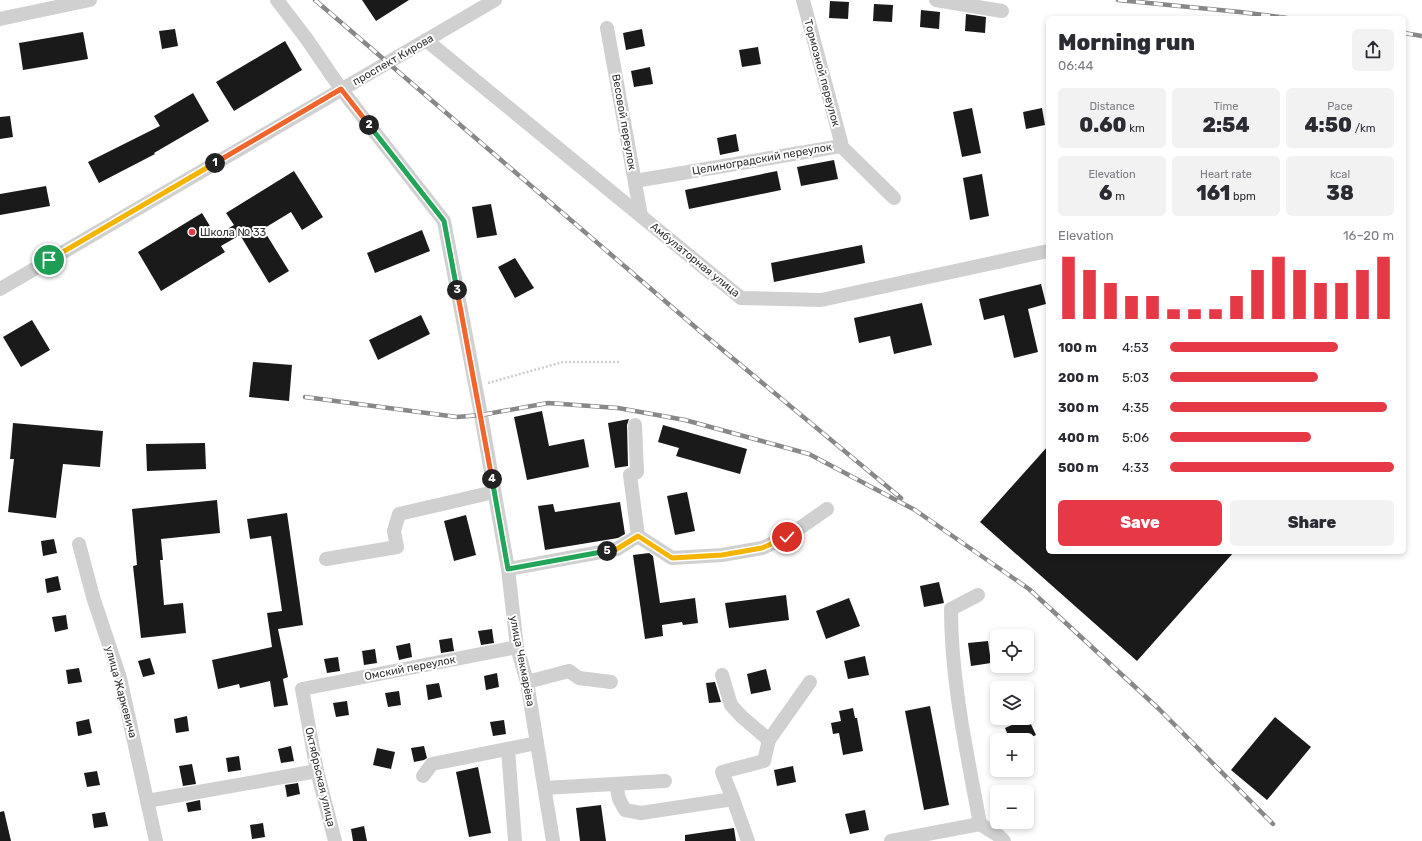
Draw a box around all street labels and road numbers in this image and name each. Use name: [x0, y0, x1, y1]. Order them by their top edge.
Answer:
street label: Тормозной переулок: [801, 18, 843, 128]
street label: проспект Кирова: [350, 32, 436, 88]
street label: Весовой переулок: [609, 73, 639, 171]
street label: Целиноградский переулок: [691, 140, 833, 178]
street label: Амбулаторная улица: [648, 220, 742, 300]
street label: улица Чекмарёва: [507, 615, 537, 707]
street label: улица Жаркевича: [102, 645, 140, 739]
street label: Омский переулок: [363, 653, 457, 683]
street label: Октябрьская улица: [302, 726, 338, 828]

